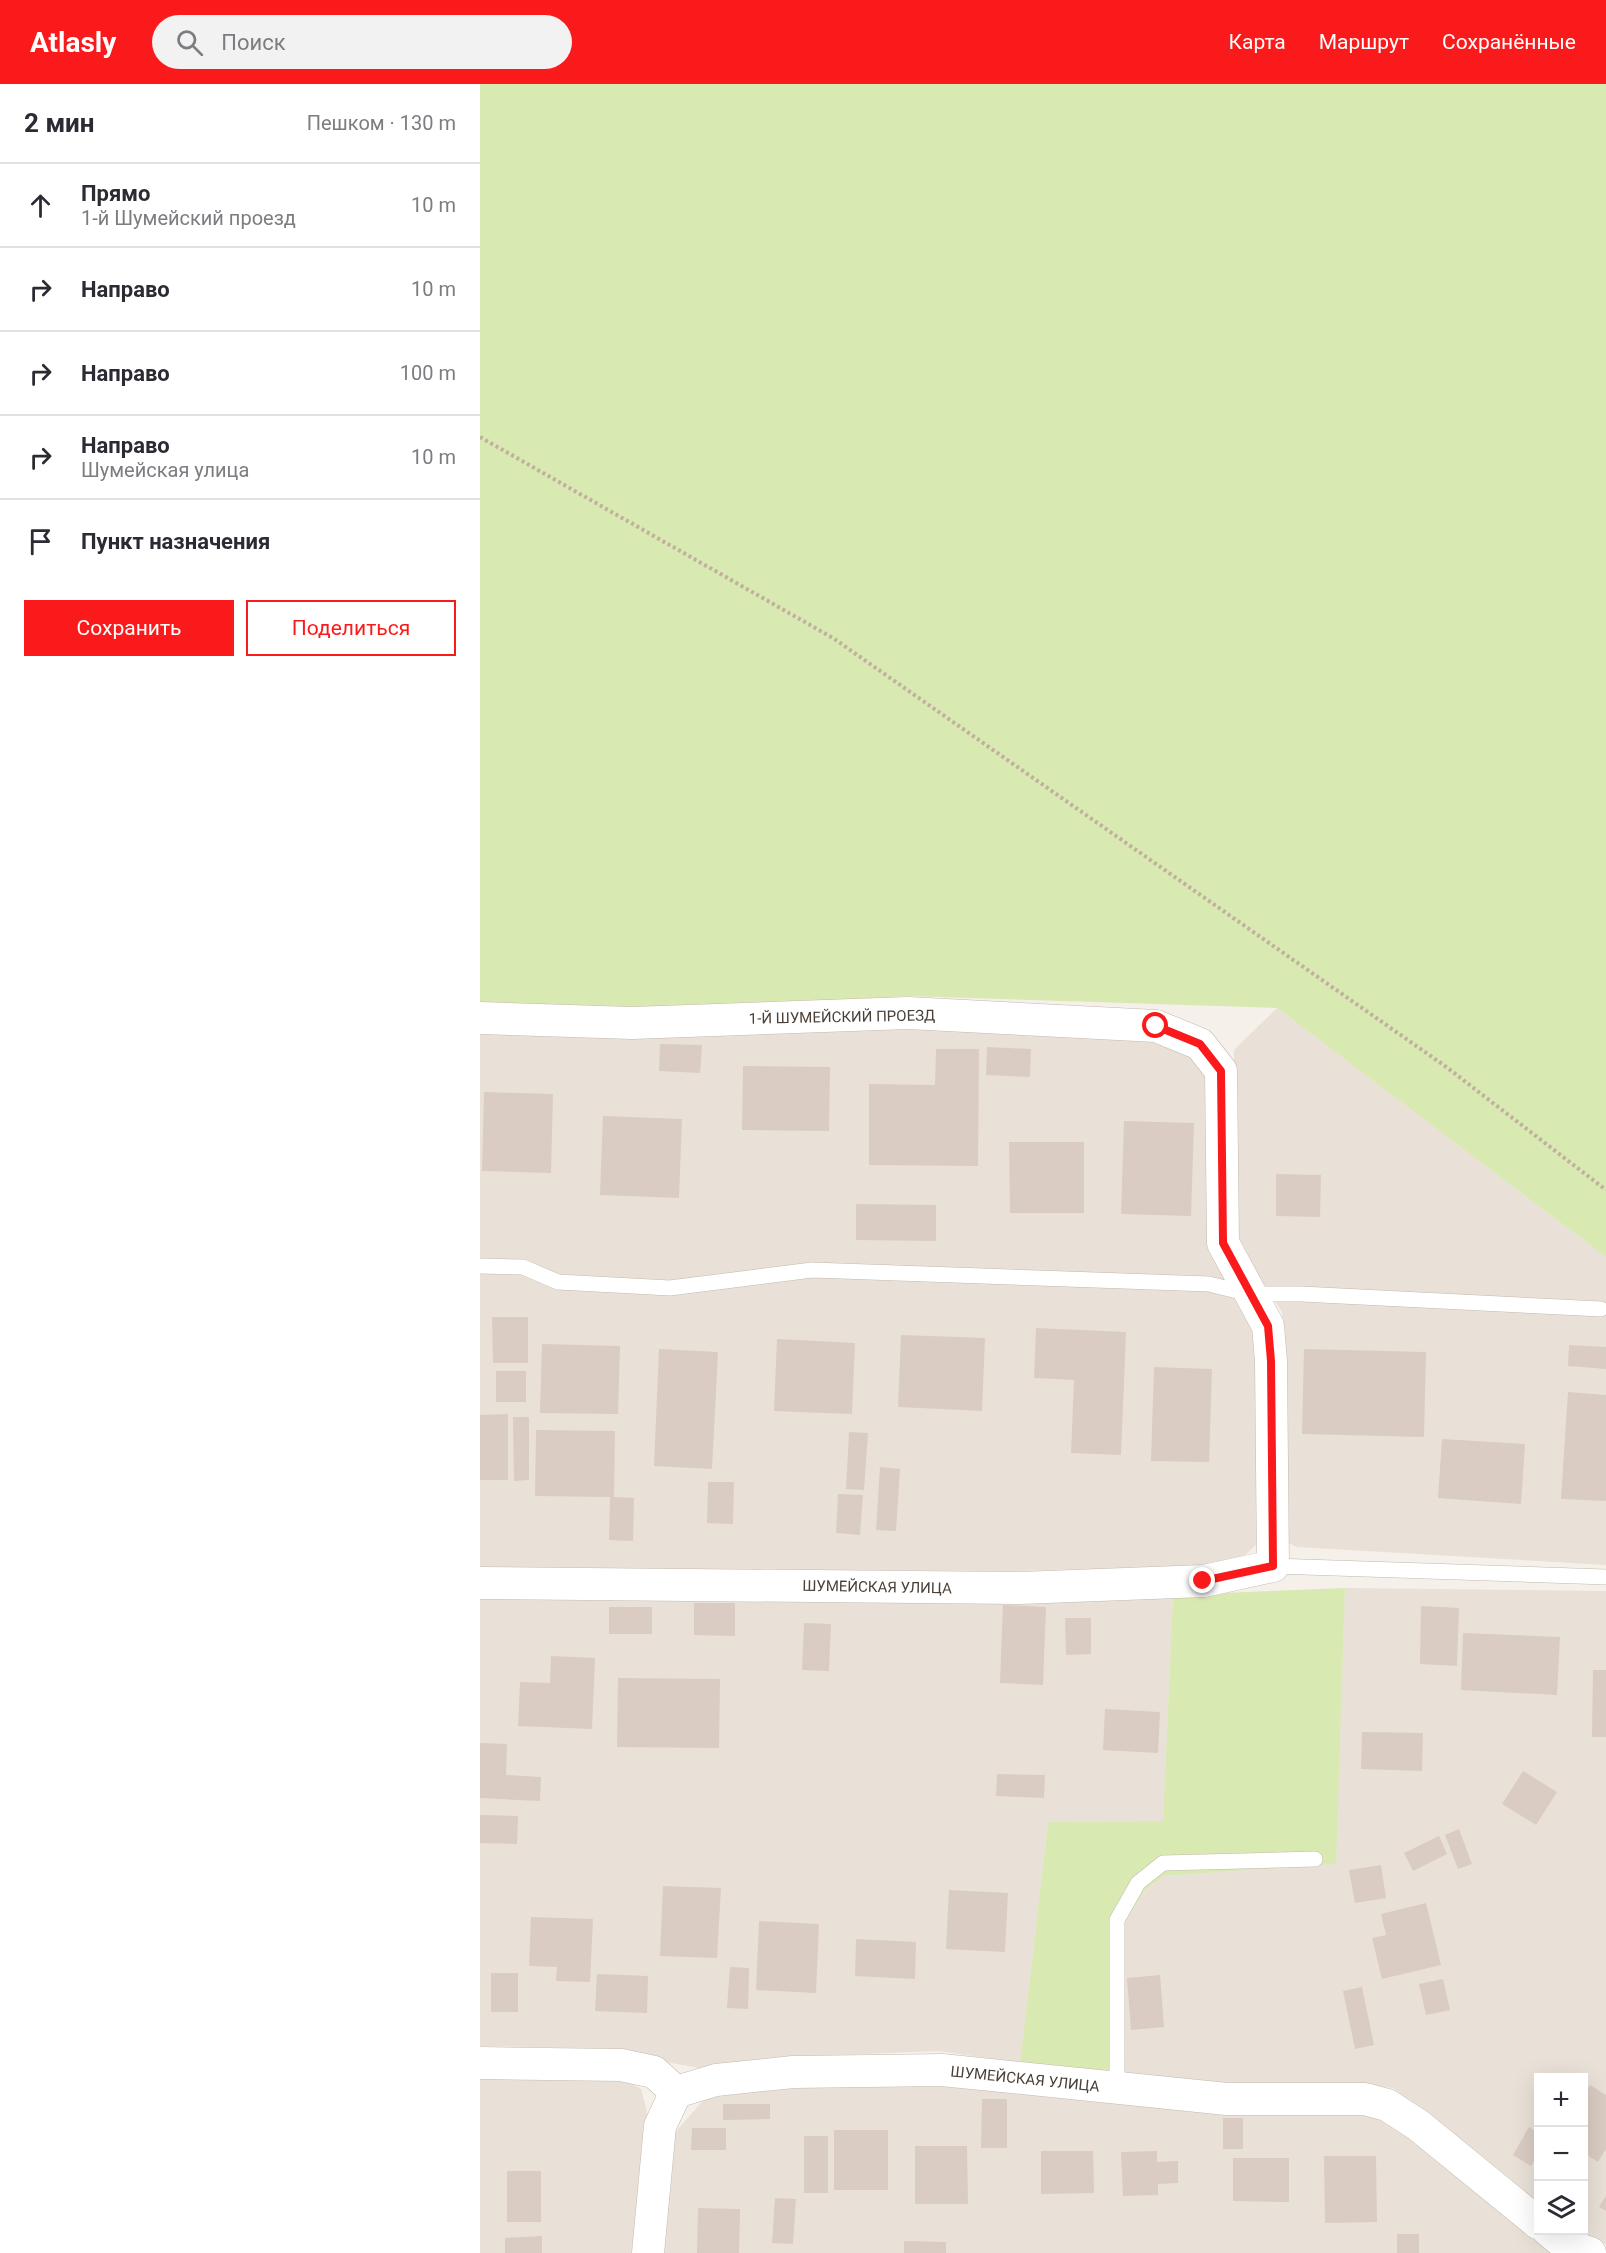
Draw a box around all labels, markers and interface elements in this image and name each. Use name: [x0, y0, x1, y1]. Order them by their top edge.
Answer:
search box: [152, 15, 572, 69]
text: Atlasly: [30, 26, 116, 59]
icon: search: [173, 26, 206, 59]
text: Поиск: [221, 30, 286, 55]
text: Карта: [1229, 30, 1286, 54]
text: Маршрут: [1319, 30, 1409, 54]
text: Сохранённые: [1442, 30, 1576, 54]
text: 2 мин: [24, 108, 95, 138]
text: Пешком · 130 m: [307, 111, 456, 135]
text: Прямо: [81, 181, 150, 206]
icon: ahead: [24, 189, 57, 222]
text: 10 m: [411, 193, 456, 217]
text: 1-й Шумейский проезд: [81, 206, 296, 230]
icon: right: [24, 273, 57, 306]
text: Направо: [81, 277, 170, 302]
text: 10 m: [411, 277, 456, 301]
icon: right: [24, 357, 57, 390]
text: Направо: [81, 361, 170, 386]
text: 100 m: [400, 361, 456, 385]
text: Направо: [81, 433, 170, 458]
icon: right: [24, 441, 57, 474]
text: 10 m: [411, 445, 456, 469]
text: Шумейская улица: [81, 458, 249, 482]
icon: arrive: [24, 525, 57, 558]
text: Пункт назначения: [81, 529, 270, 554]
button: Сохранить: [24, 600, 234, 656]
button: Поделиться: [246, 600, 456, 656]
street label: 1-Й ШУМЕЙСКИЙ ПРОЕЗД: [749, 1006, 935, 1028]
route start: [1142, 1012, 1168, 1038]
route end: [1189, 1567, 1215, 1593]
street label: ШУМЕЙСКАЯ УЛИЦА: [802, 1577, 952, 1597]
street label: ШУМЕЙСКАЯ УЛИЦА: [950, 2062, 1101, 2096]
map controls: [1534, 2073, 1588, 2235]
button: +: [1534, 2073, 1588, 2127]
button: −: [1534, 2127, 1588, 2181]
button: layers: [1534, 2181, 1588, 2235]

